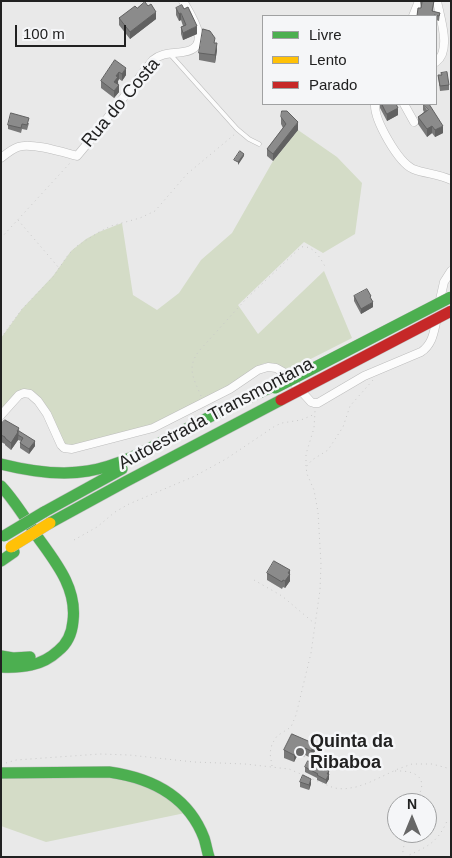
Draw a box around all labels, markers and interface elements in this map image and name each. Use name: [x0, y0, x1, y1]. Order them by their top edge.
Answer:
scale bar: [18, 15, 129, 47]
legend: [262, 15, 437, 105]
text: 100 m: [23, 25, 65, 42]
text: Livre: [309, 26, 342, 43]
text: Lento: [309, 51, 347, 68]
street label: Rua do Costa: [77, 54, 165, 152]
text: Parado: [309, 76, 357, 93]
street label: Autoestrada Transmontana: [115, 353, 317, 475]
place label: Quinta da Ribaboa: [310, 731, 393, 774]
marker: Quinta da Ribaboa: [294, 746, 306, 758]
north arrow: [387, 793, 437, 843]
text: N: [407, 796, 417, 812]

